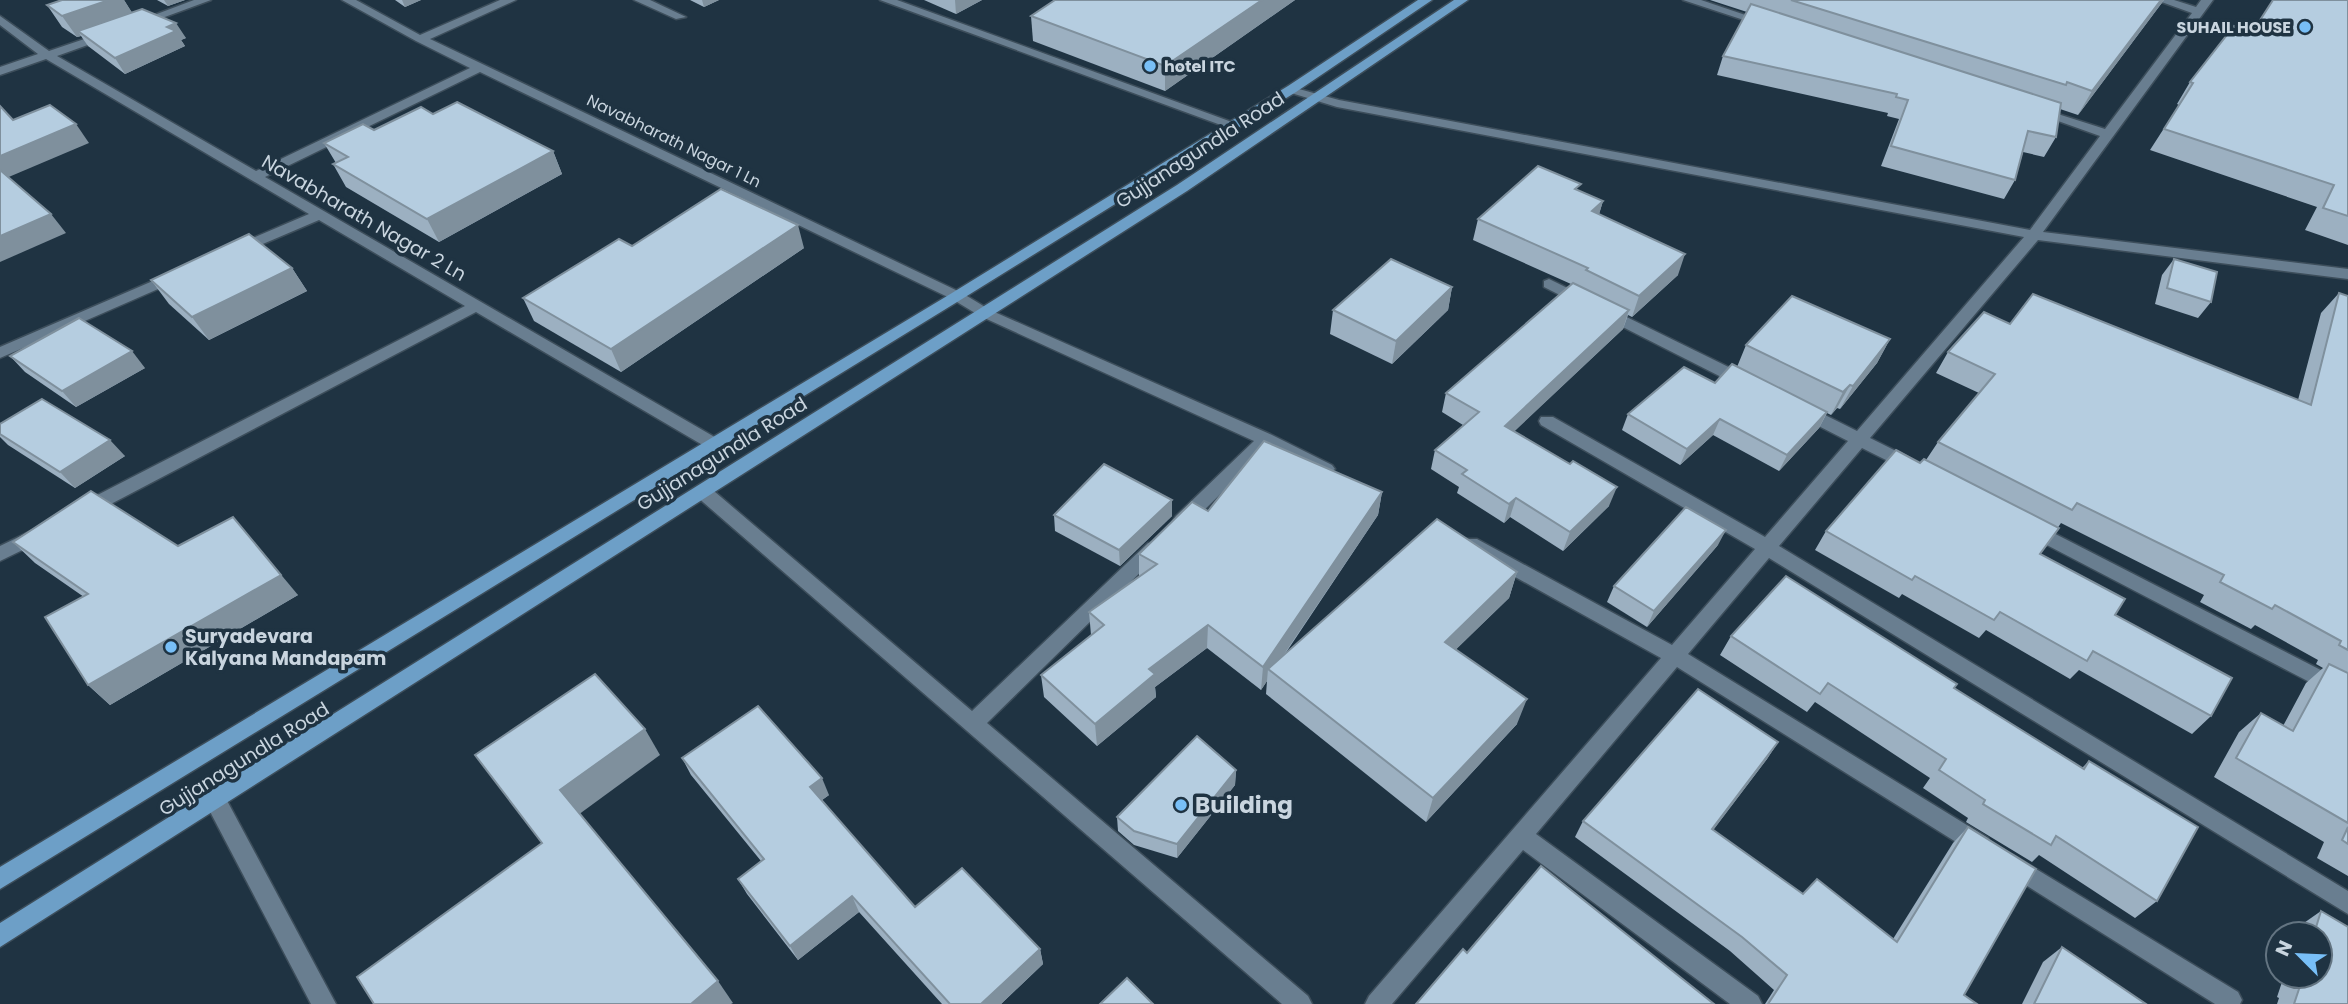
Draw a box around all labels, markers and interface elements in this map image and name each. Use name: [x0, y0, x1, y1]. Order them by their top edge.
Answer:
place label: SUHAIL HOUSE: [2177, 16, 2291, 39]
marker: SUHAIL HOUSE: [2297, 19, 2313, 35]
place label: hotel ITC: [1164, 55, 1236, 78]
marker: hotel ITC: [1142, 58, 1158, 74]
street label: Gujjanagundla Road: [1110, 85, 1290, 215]
street label: Navabharath Nagar 1 Ln: [583, 89, 765, 193]
street label: Navabharath Nagar 2 Ln: [257, 148, 471, 288]
street label: Gujjanagundla Road: [632, 391, 812, 517]
place label: Suryadevara Kalyana Mandapam: [185, 623, 386, 672]
marker: Suryadevara Kalyana Mandapam: [163, 639, 179, 655]
street label: Gujjanagundla Road: [154, 696, 334, 822]
place label: Building: [1195, 789, 1293, 821]
marker: Building: [1173, 797, 1189, 813]
north arrow: [2264, 920, 2334, 990]
text: N: [2269, 936, 2299, 960]

